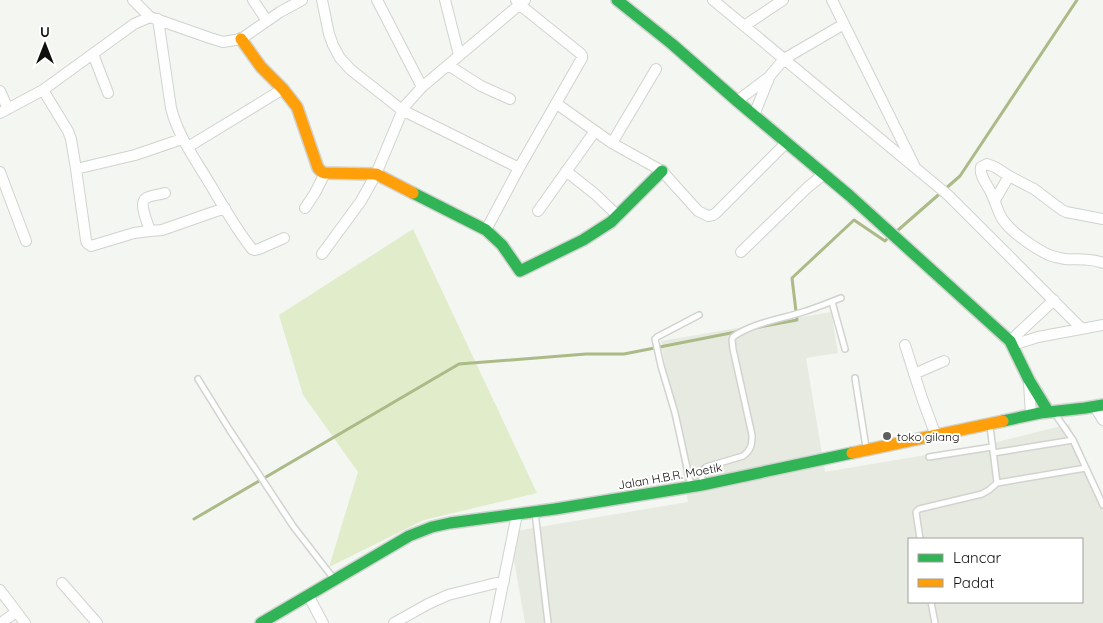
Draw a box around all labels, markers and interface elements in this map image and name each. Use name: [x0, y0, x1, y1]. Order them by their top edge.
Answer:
north arrow: [20, 20, 70, 70]
text: U: [40, 23, 50, 41]
place label: toko gilang: [897, 429, 959, 444]
marker: toko gilang: [881, 430, 893, 442]
street label: Jalan H.B.R. Moetik: [617, 459, 723, 493]
legend: [908, 538, 1083, 603]
text: Lancar: [953, 548, 1002, 567]
text: Padat: [953, 573, 994, 592]

